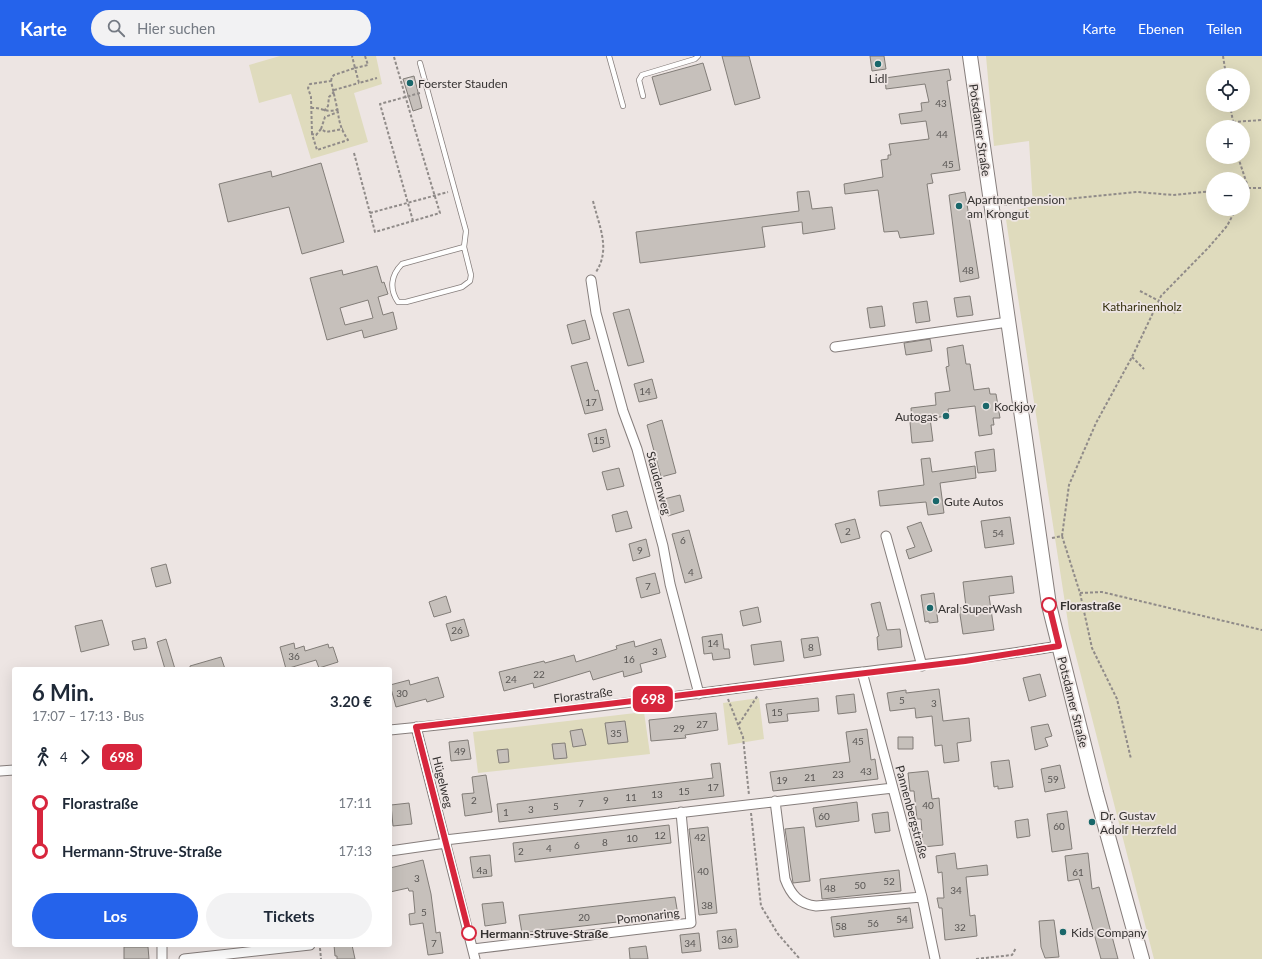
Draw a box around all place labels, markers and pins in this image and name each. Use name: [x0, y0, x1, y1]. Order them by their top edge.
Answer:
marker: Lidl: [873, 59, 883, 69]
place label: Lidl: [869, 71, 887, 86]
place label: Foerster Stauden: [418, 76, 508, 91]
marker: Foerster Stauden: [405, 78, 415, 88]
place label: Apartmentpension am Krongut: [967, 192, 1065, 221]
marker: Apartmentpension am Krongut: [954, 201, 964, 211]
place label: Kockjoy: [994, 399, 1037, 414]
marker: Kockjoy: [981, 401, 991, 411]
place label: Autogas: [895, 409, 938, 424]
marker: Autogas: [941, 411, 951, 421]
place label: Gute Autos: [944, 494, 1004, 509]
marker: Gute Autos: [931, 496, 941, 506]
marker: Florastraße: [1041, 597, 1057, 613]
place label: Florastraße: [1060, 598, 1122, 613]
place label: Aral SuperWash: [938, 601, 1022, 616]
marker: Aral SuperWash: [925, 603, 935, 613]
place label: Dr. Gustav Adolf Herzfeld: [1100, 808, 1176, 837]
marker: Dr. Gustav Adolf Herzfeld: [1087, 817, 1097, 827]
marker: Hermann-Struve-Straße: [461, 925, 477, 941]
place label: Kids Company: [1071, 925, 1148, 940]
place label: Hermann-Struve-Straße: [480, 926, 609, 941]
marker: Kids Company: [1058, 927, 1068, 937]

